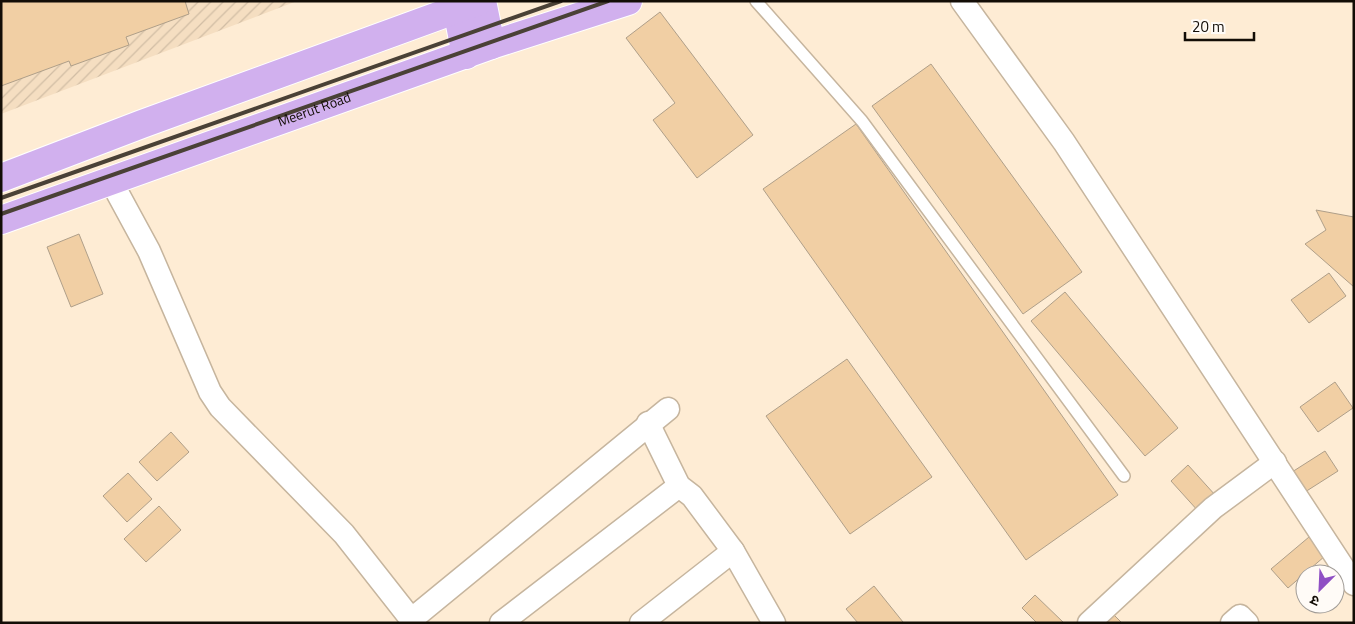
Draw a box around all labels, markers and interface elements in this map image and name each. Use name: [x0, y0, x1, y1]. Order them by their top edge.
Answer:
scale bar: [1185, 10, 1254, 42]
text: 20 m: [1192, 15, 1225, 38]
street label: Meerut Road: [274, 86, 353, 131]
north arrow: [1295, 564, 1345, 614]
text: उ: [1306, 590, 1323, 613]

